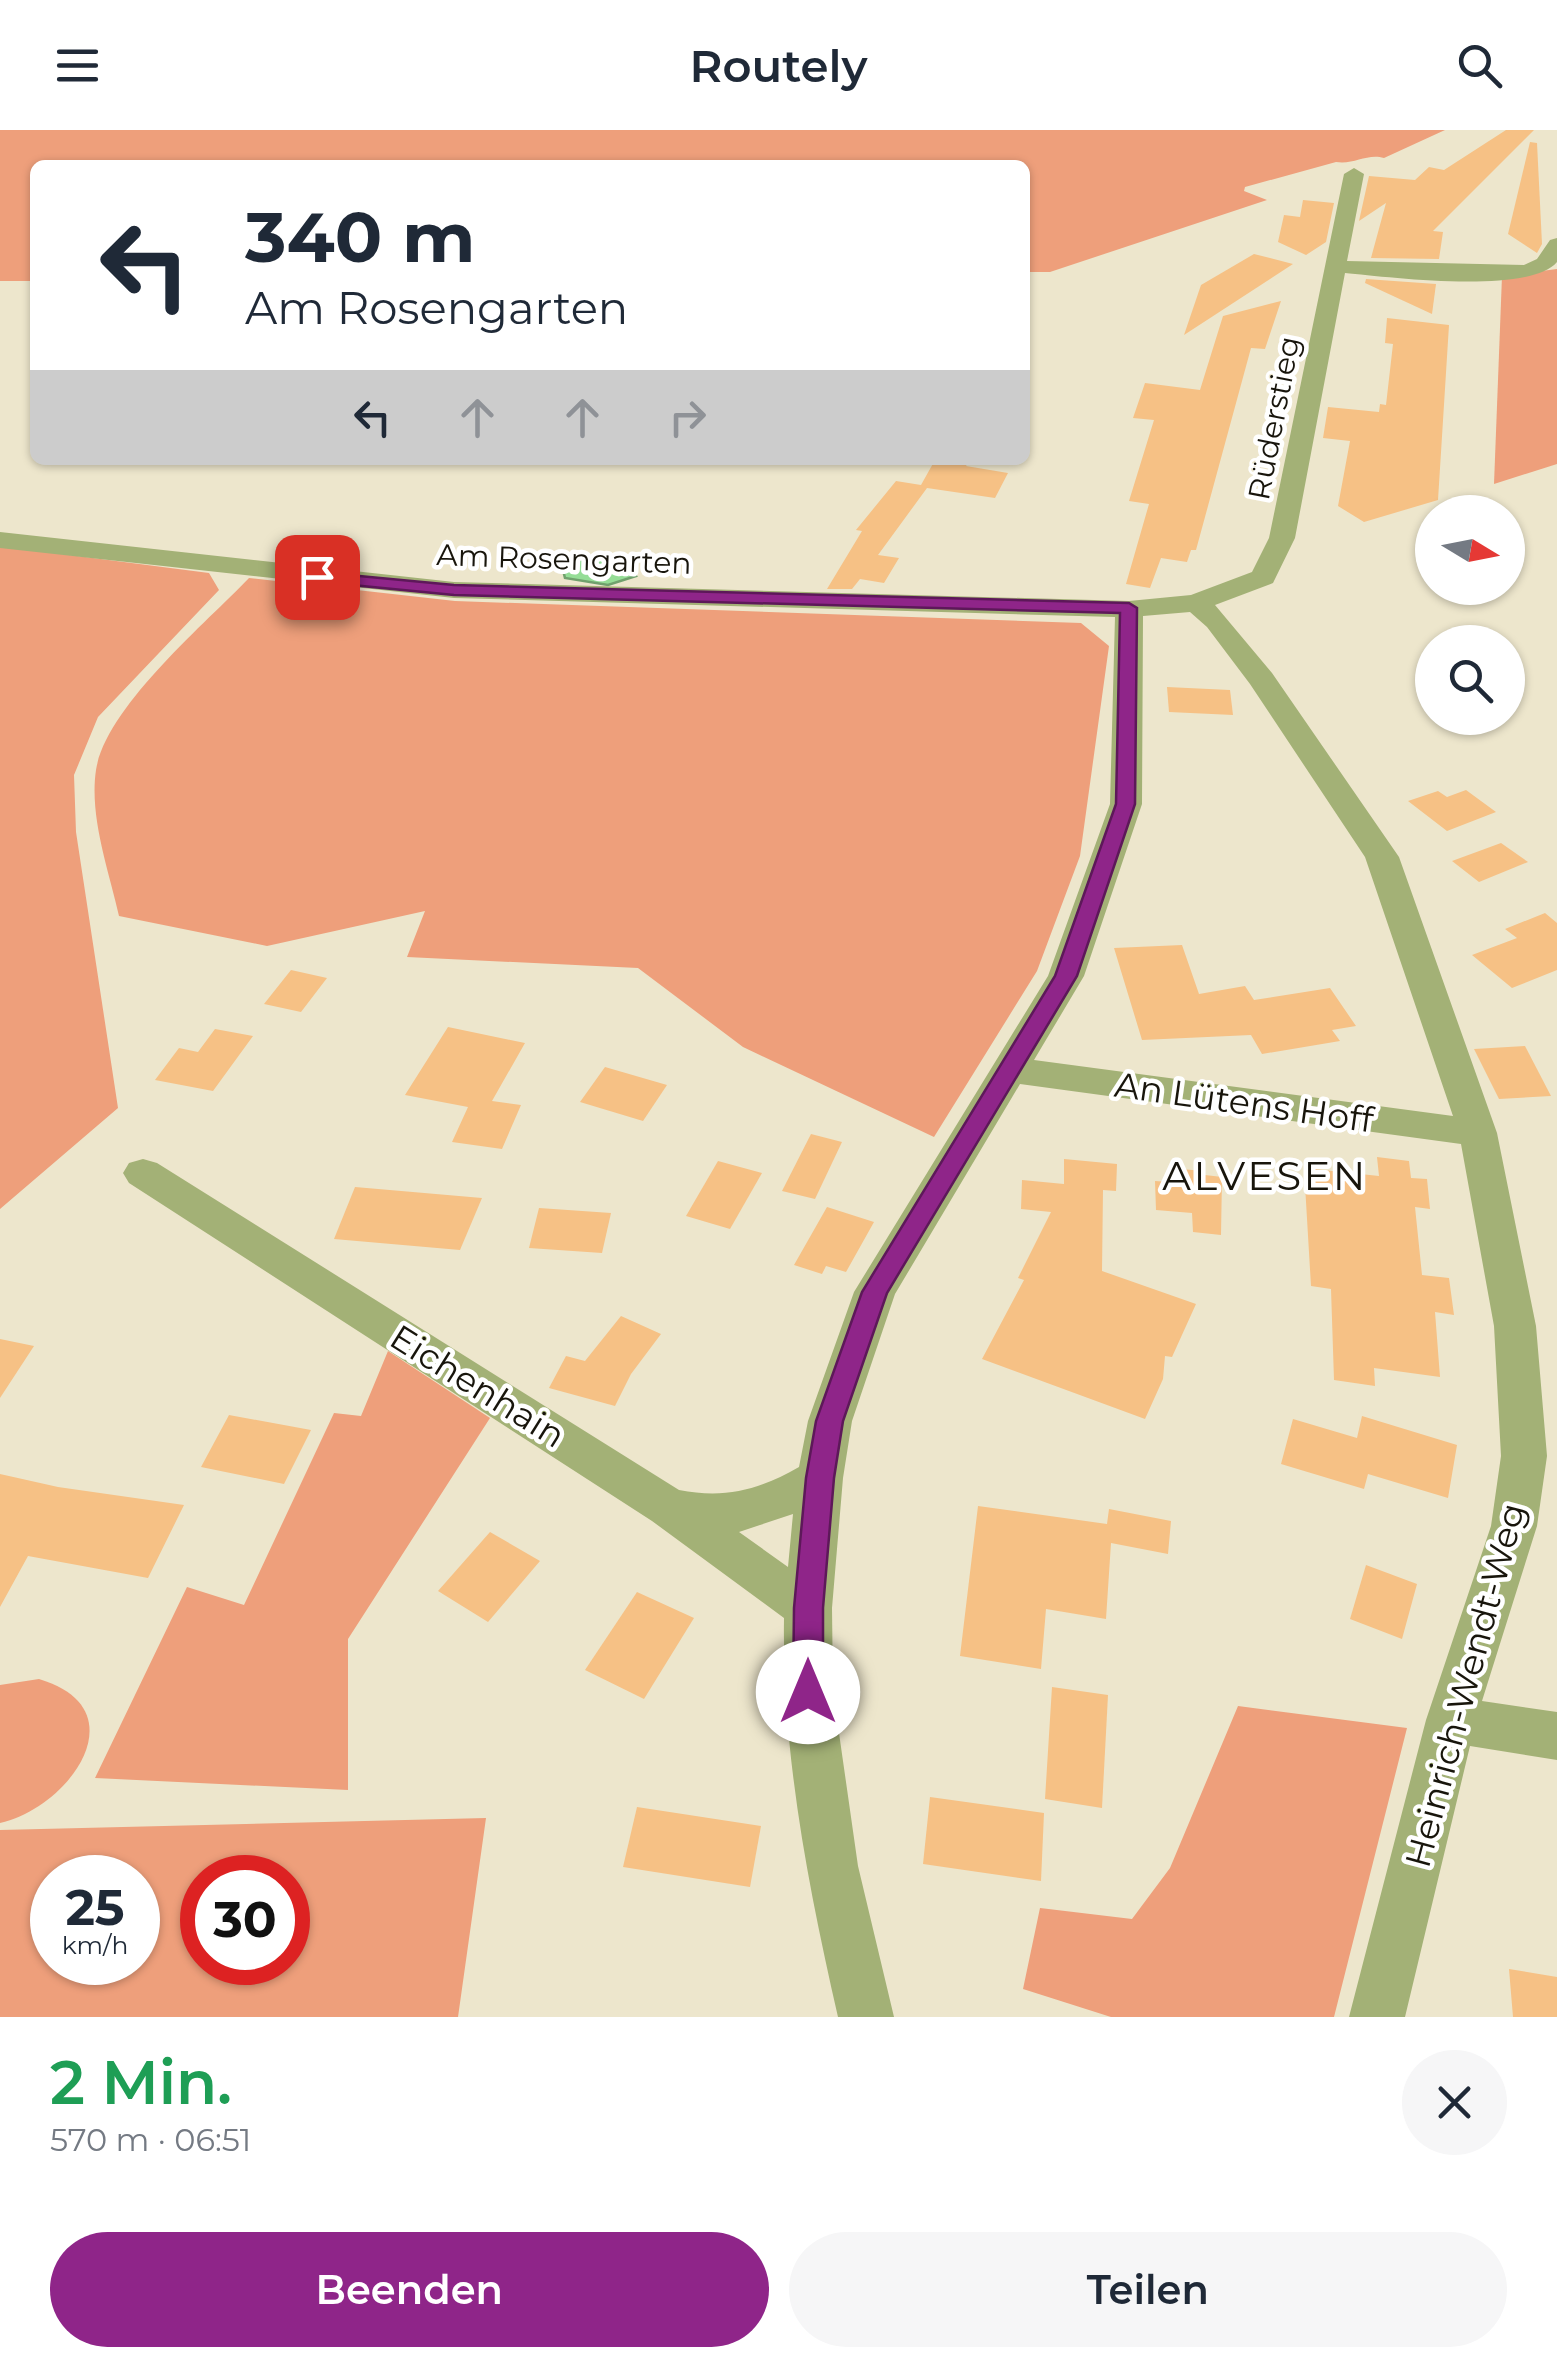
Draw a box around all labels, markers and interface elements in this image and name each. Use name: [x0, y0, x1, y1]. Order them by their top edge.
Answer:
icon: menu: [50, 38, 105, 93]
text: Routely: [690, 38, 867, 93]
icon: search: [1452, 38, 1507, 93]
text: 340 m: [245, 194, 475, 280]
icon: left: [80, 200, 210, 330]
text: Am Rosengarten: [245, 280, 628, 335]
street label: Rüderstieg: [1240, 333, 1308, 503]
icon: left: [345, 390, 400, 445]
icon: ahead: [450, 390, 505, 445]
icon: ahead: [555, 390, 610, 445]
icon: right: [660, 390, 715, 445]
north arrow: [1415, 495, 1525, 605]
map controls: [1415, 495, 1525, 735]
pin: [275, 535, 360, 620]
street label: Am Rosengarten: [436, 536, 692, 582]
icon: arrive: [290, 550, 345, 605]
button: search: [1415, 625, 1525, 735]
street label: An Lütens Hoff: [1112, 1063, 1378, 1142]
district label: ALVESEN: [1162, 1151, 1368, 1200]
street label: Eichenhain: [383, 1315, 573, 1457]
street label: Heinrich-Wendt-Weg: [1396, 1498, 1534, 1872]
position arrow: [756, 1640, 860, 1744]
speed limit sign: 30: [180, 1855, 310, 1985]
text: 25: [65, 1877, 125, 1938]
text: km/h: [62, 1930, 128, 1960]
text: 2 Min.: [50, 2046, 232, 2119]
button: close: [1402, 2050, 1507, 2155]
text: 570 m · 06:51: [50, 2120, 251, 2159]
button: Beenden: [50, 2232, 769, 2347]
button: Teilen: [789, 2232, 1507, 2347]

